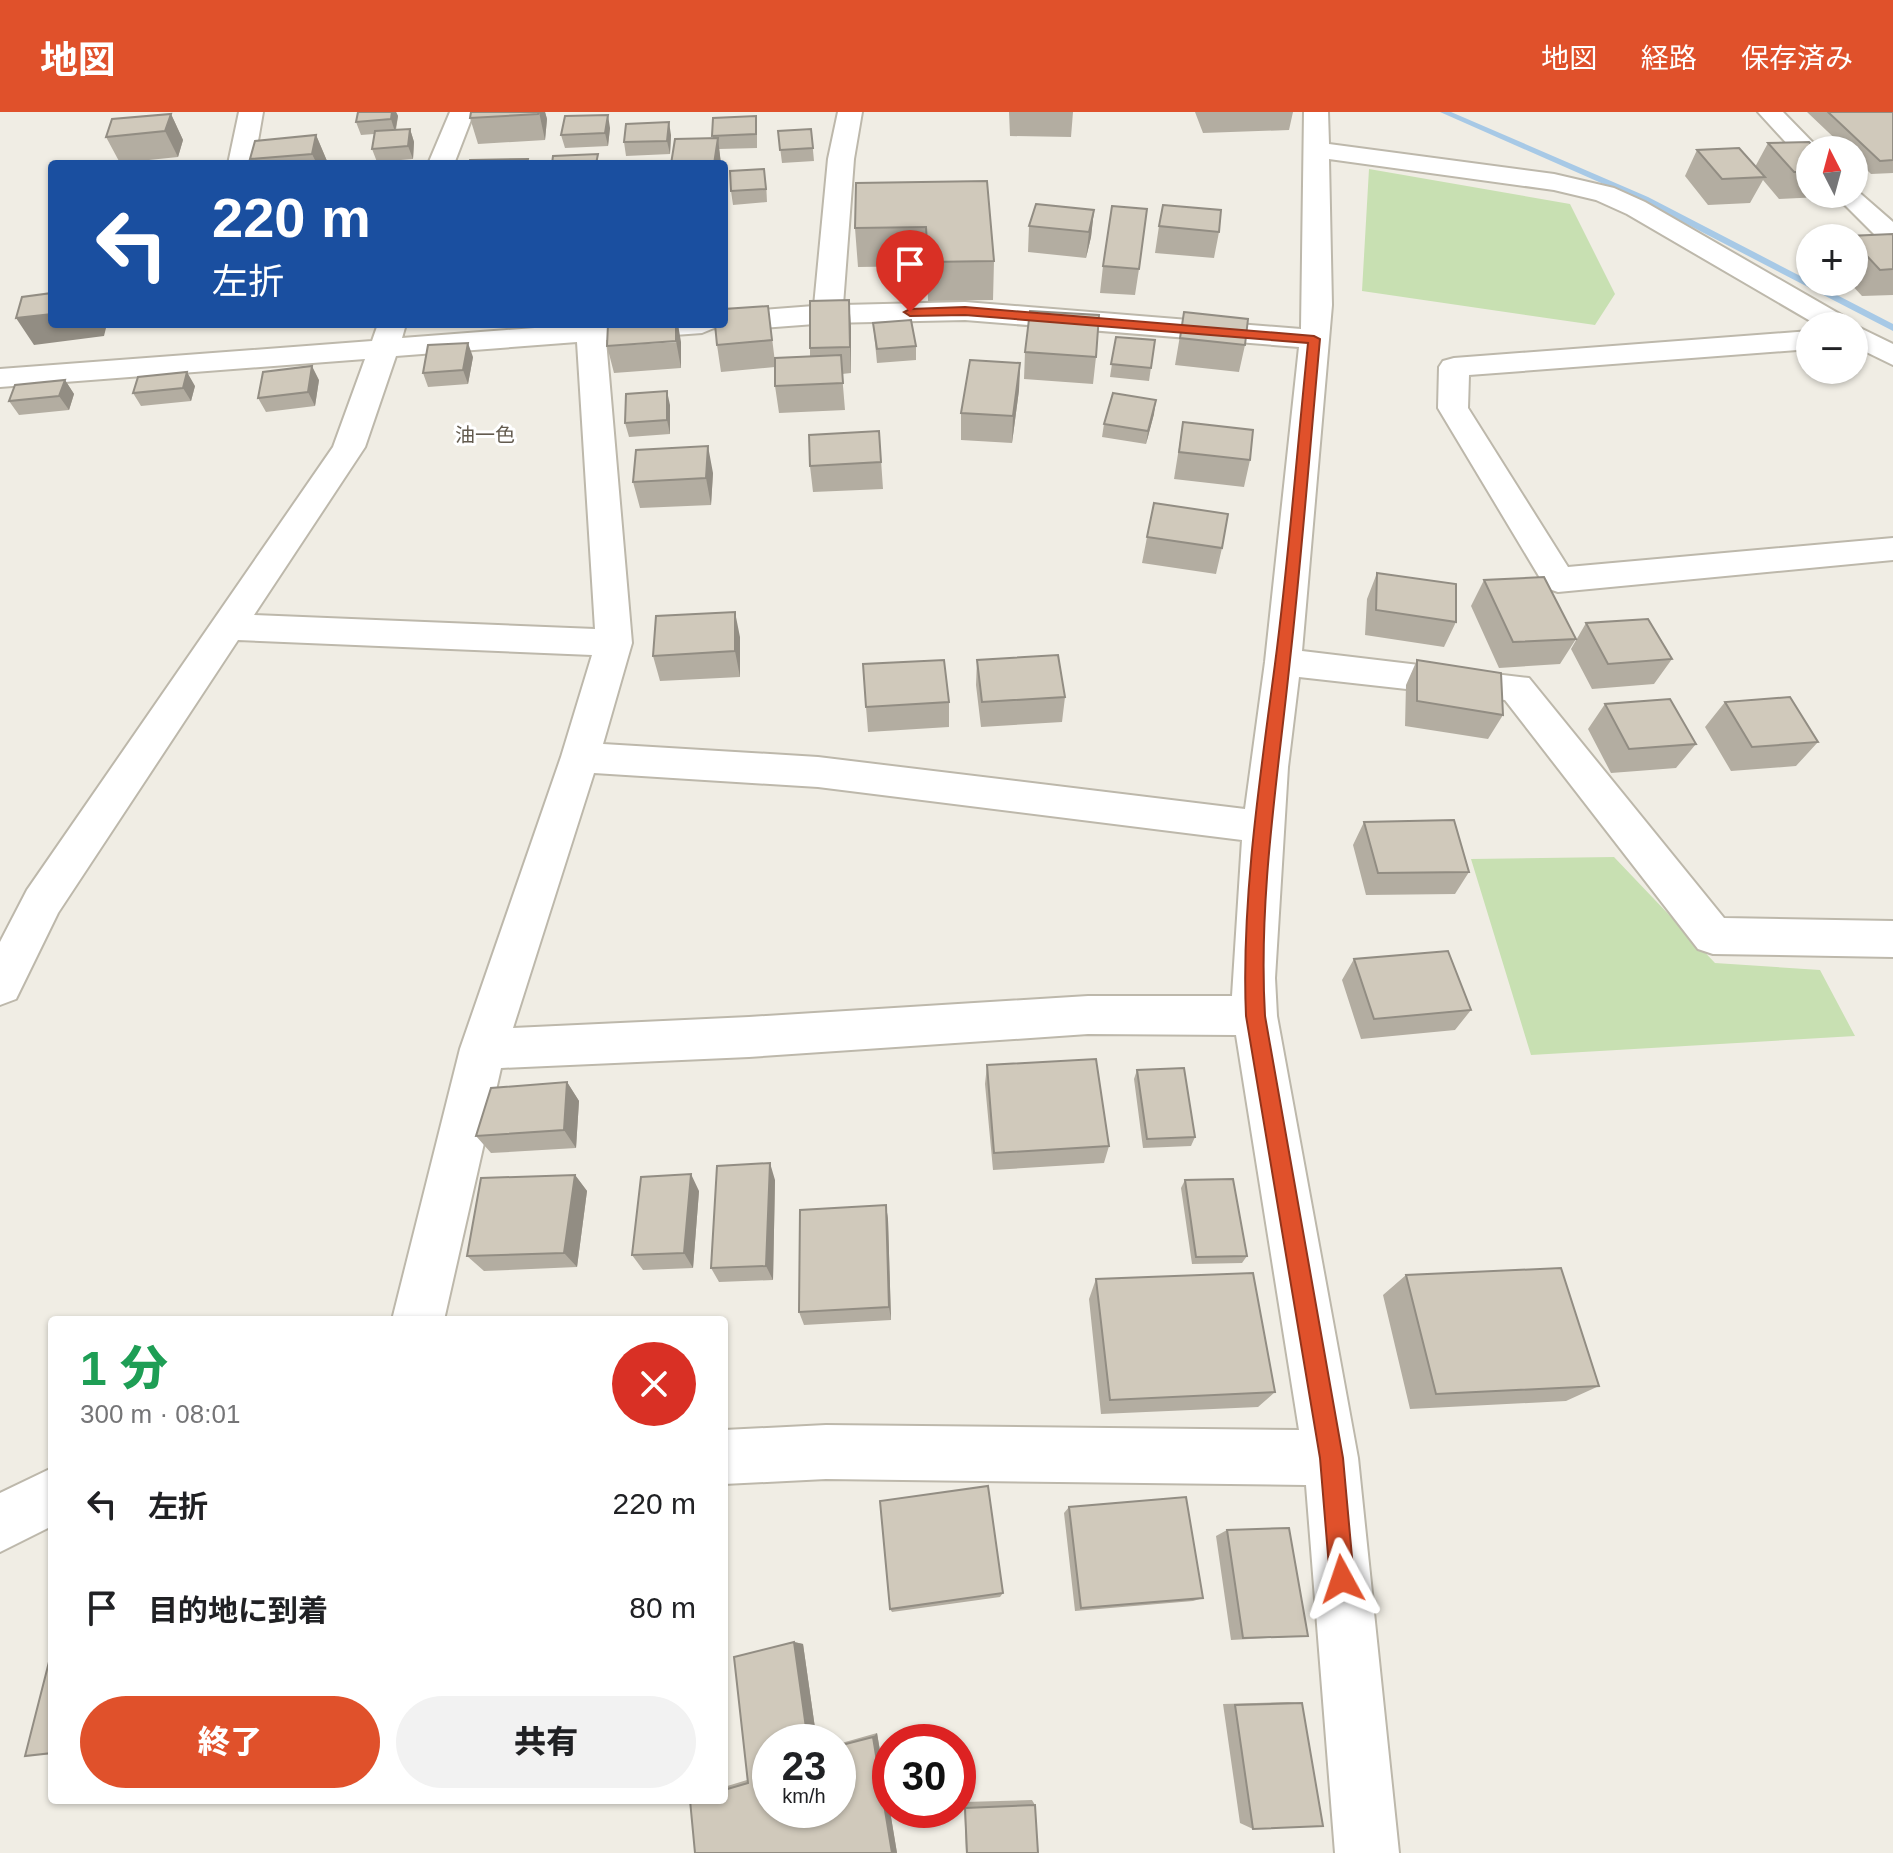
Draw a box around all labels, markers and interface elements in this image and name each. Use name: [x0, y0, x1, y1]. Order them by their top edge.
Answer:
text: 地図: [40, 39, 116, 81]
text: 地図: [1541, 43, 1597, 74]
text: 経路: [1641, 43, 1697, 74]
text: 保存済み: [1741, 43, 1853, 74]
north arrow: [1796, 136, 1868, 208]
map controls: [1796, 136, 1868, 384]
text: 220 m: [212, 186, 371, 249]
icon: left: [80, 192, 184, 296]
button: +: [1796, 224, 1868, 296]
pin: [876, 230, 944, 312]
icon: arrive: [888, 242, 932, 286]
text: 左折: [212, 261, 284, 302]
button: −: [1796, 312, 1868, 384]
district label: 油一色: [455, 424, 515, 446]
text: 1 分: [80, 1342, 168, 1395]
button: close: [612, 1342, 696, 1426]
text: 300 m · 08:01: [80, 1399, 240, 1429]
icon: left: [80, 1482, 124, 1526]
text: 220 m: [613, 1487, 696, 1520]
text: 左折: [148, 1490, 208, 1523]
position arrow: [1300, 1537, 1384, 1621]
icon: arrive: [80, 1586, 124, 1630]
text: 80 m: [629, 1591, 696, 1624]
text: 目的地に到着: [148, 1594, 328, 1627]
button: 終了: [80, 1696, 380, 1788]
button: 共有: [396, 1696, 696, 1788]
speed limit sign: 30: [872, 1724, 976, 1828]
text: 23: [782, 1744, 826, 1788]
text: km/h: [782, 1785, 826, 1807]

